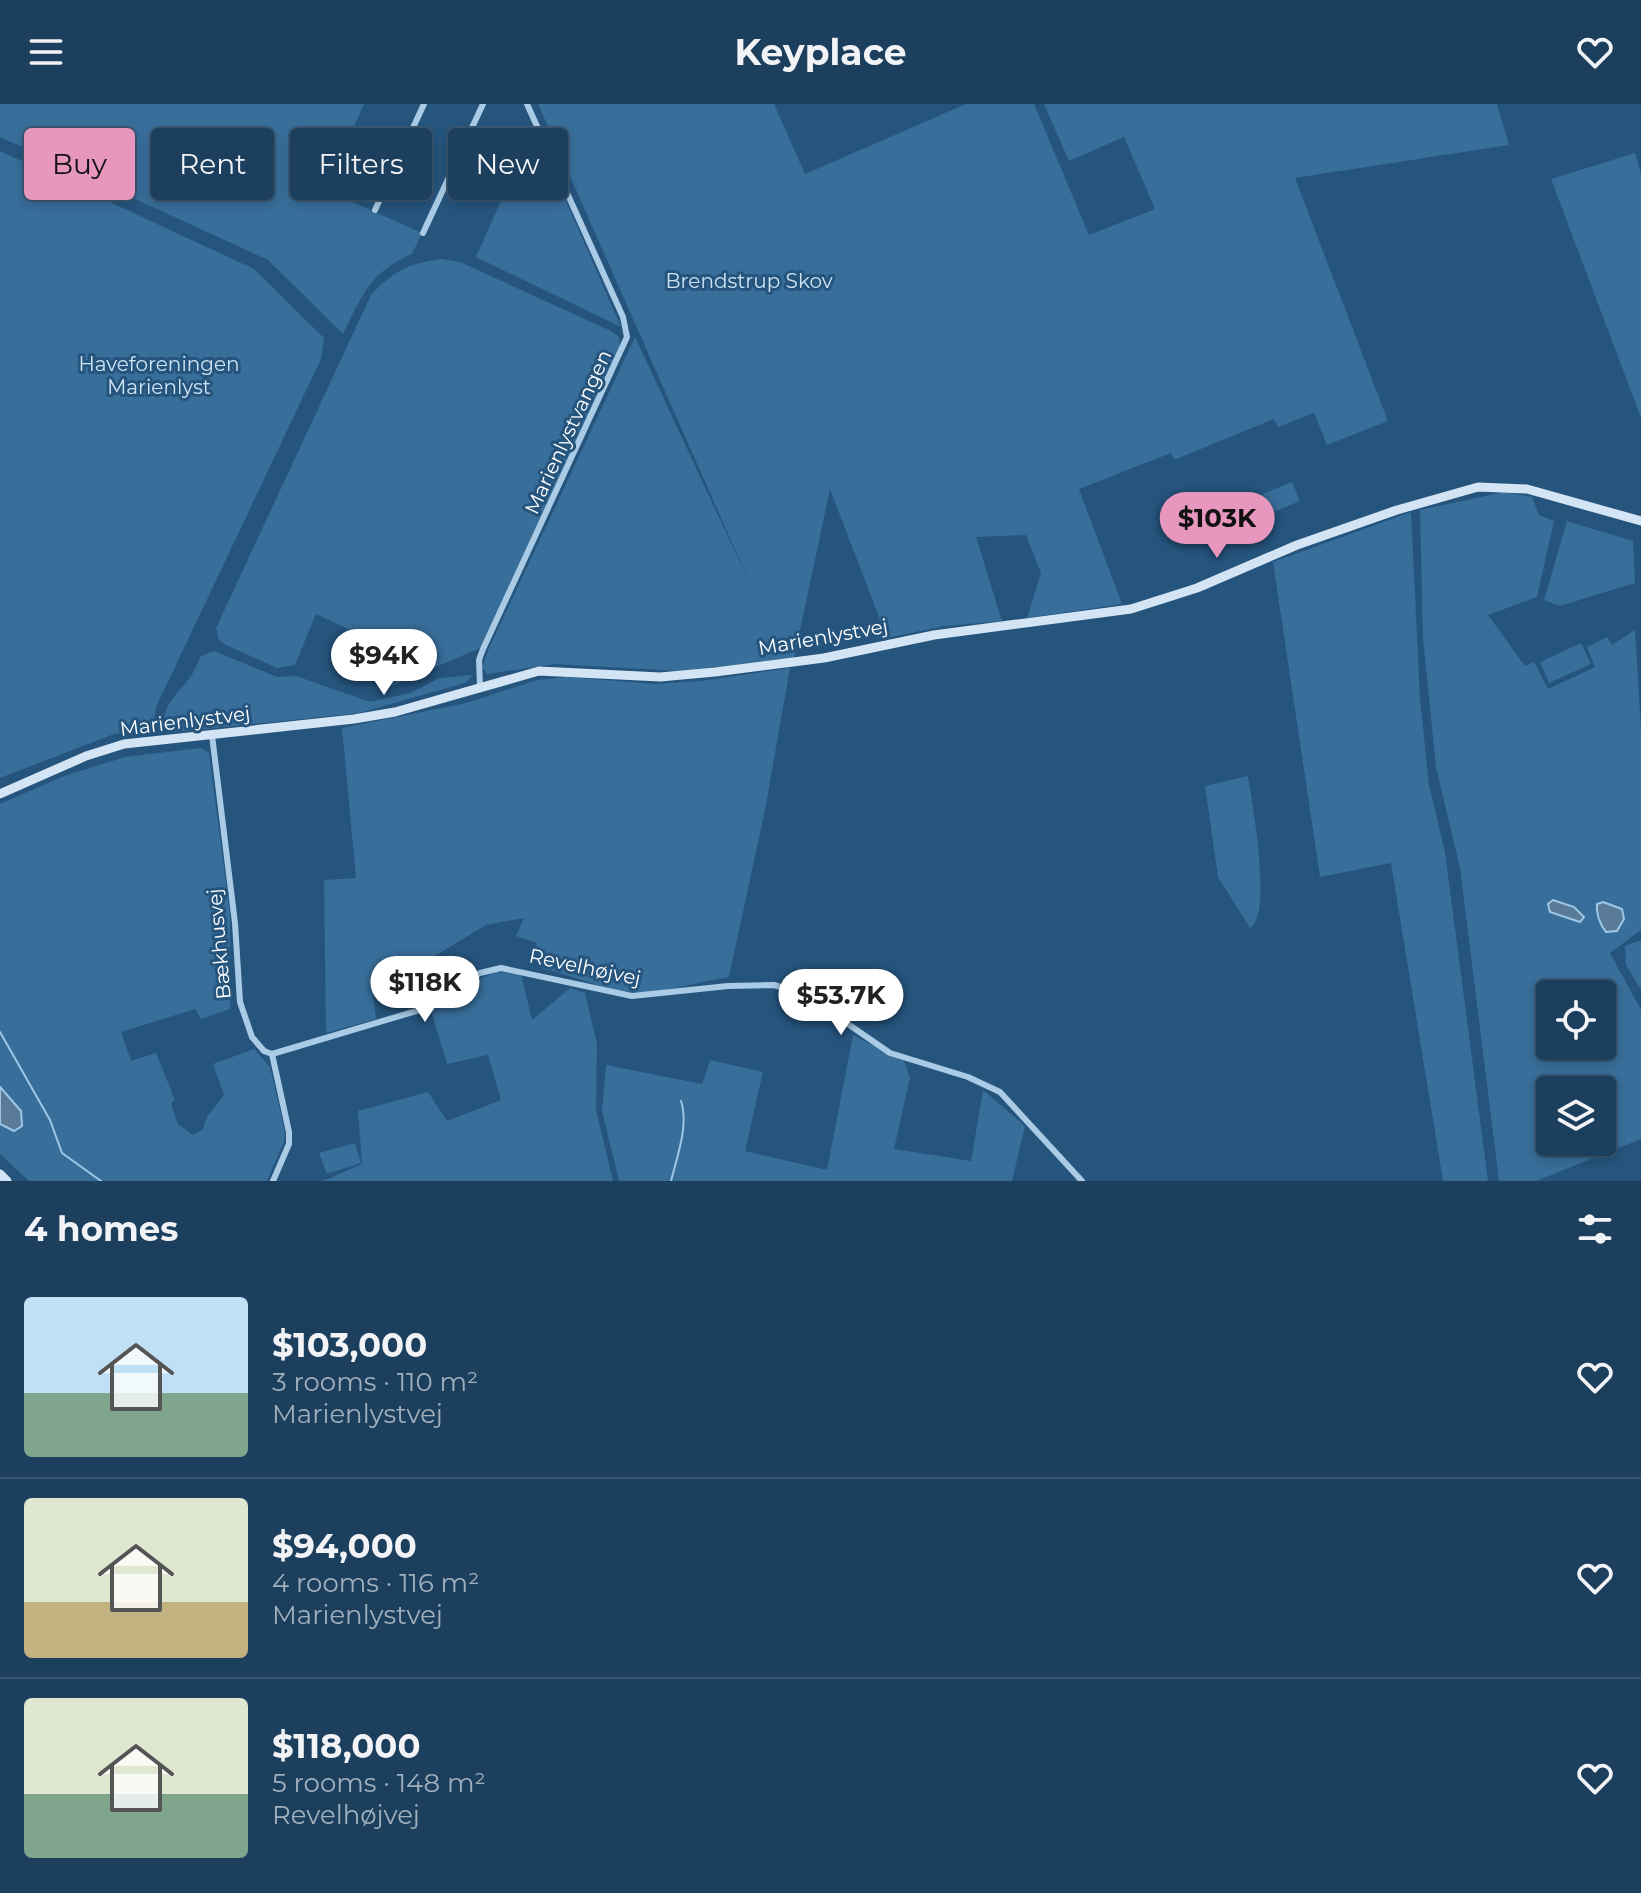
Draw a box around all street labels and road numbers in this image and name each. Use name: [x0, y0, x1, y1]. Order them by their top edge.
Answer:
street label: Marienlystvangen: [519, 346, 617, 518]
street label: Marienlystvej: [756, 614, 890, 660]
street label: Marienlystvej: [118, 701, 252, 741]
street label: Bækhusvej: [202, 888, 236, 1000]
street label: Revelhøjvej: [527, 943, 643, 991]

